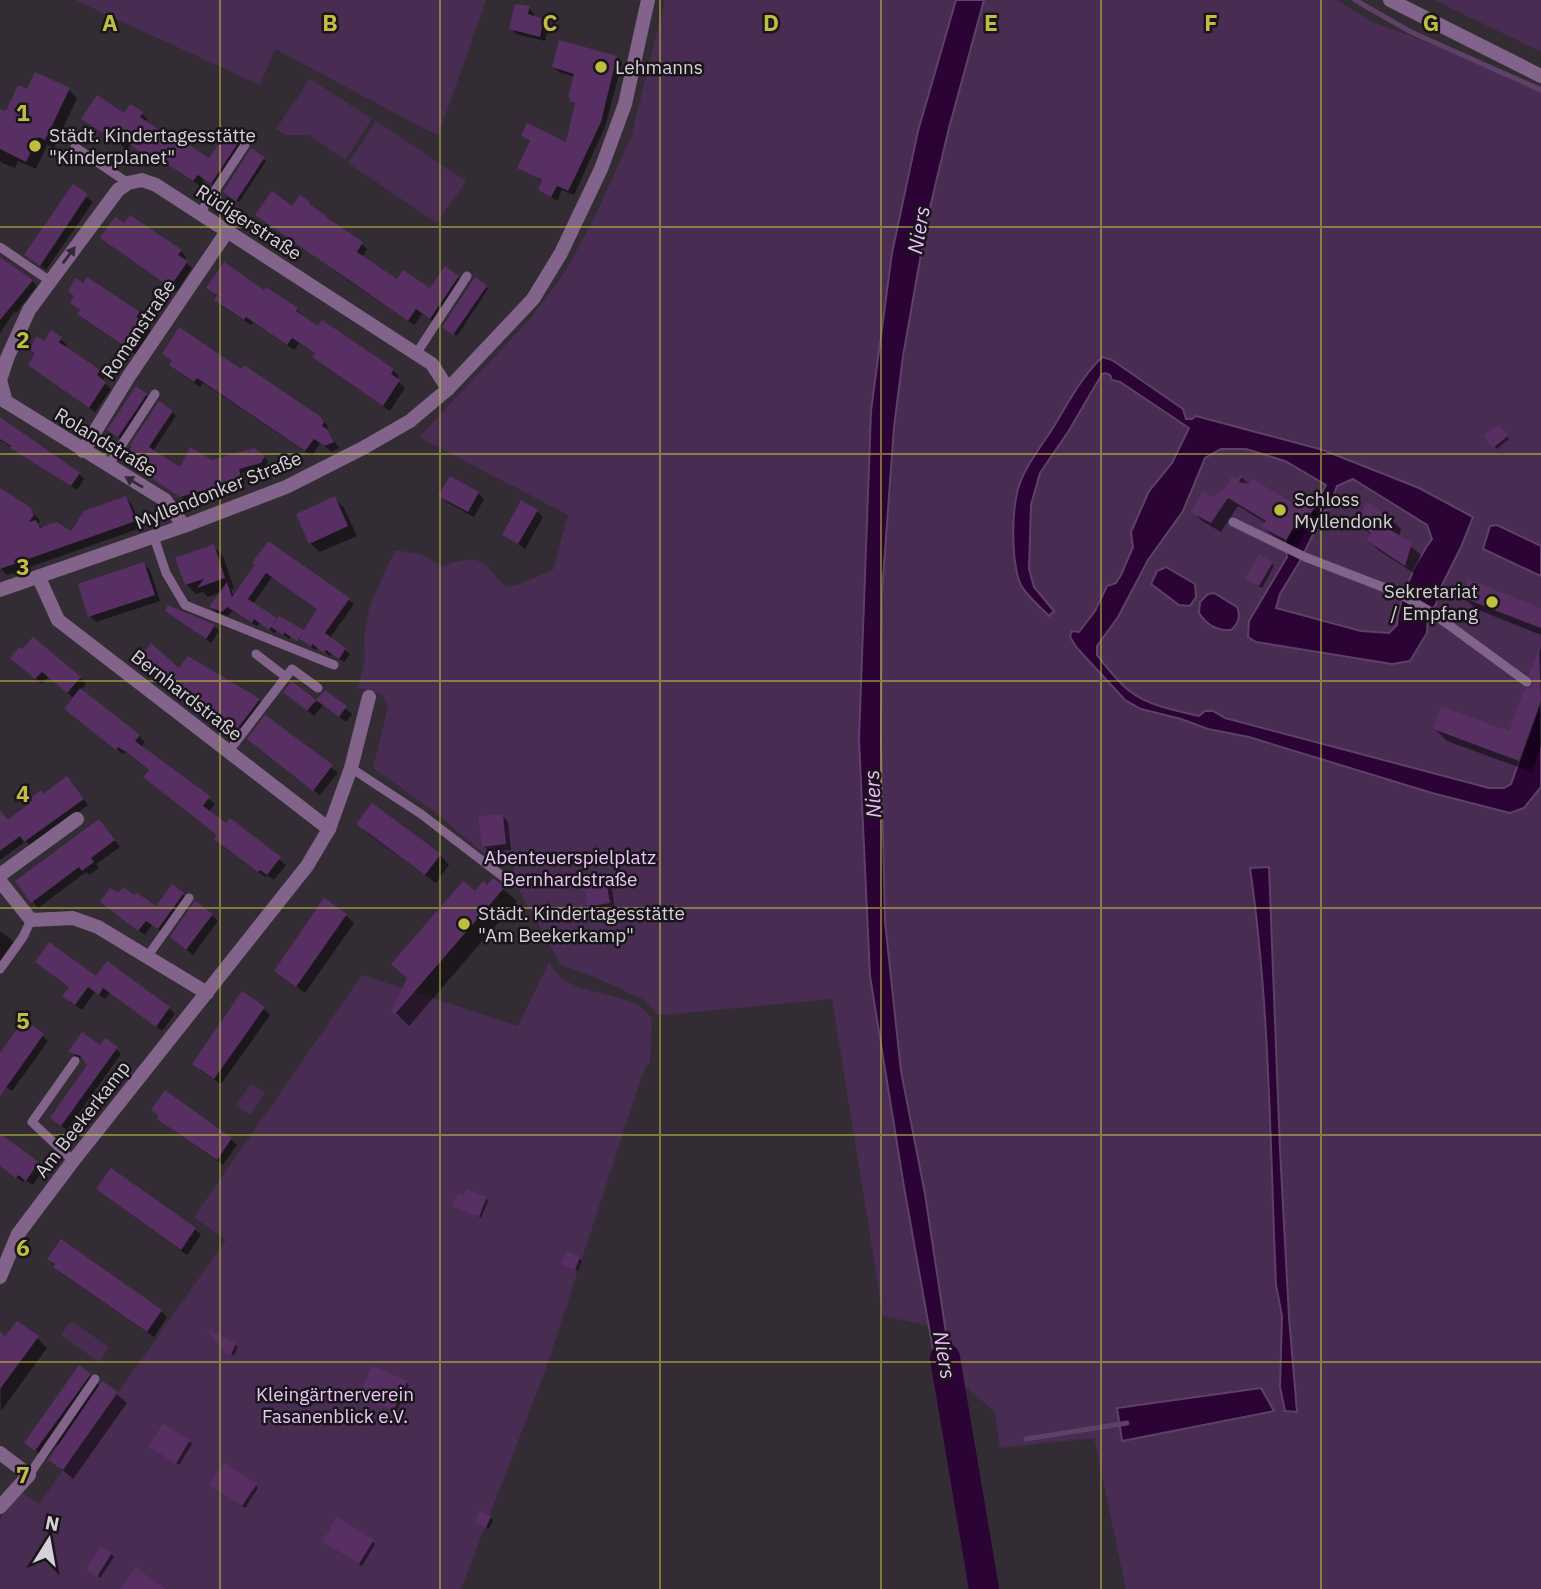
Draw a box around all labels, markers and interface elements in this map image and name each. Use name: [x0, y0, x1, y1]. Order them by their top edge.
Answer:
text: A: [102, 7, 118, 37]
text: B: [322, 7, 338, 37]
text: C: [543, 7, 558, 37]
text: D: [763, 7, 779, 37]
text: E: [984, 7, 998, 37]
text: F: [1204, 7, 1218, 37]
text: G: [1423, 7, 1439, 37]
place label: Lehmanns: [615, 55, 703, 79]
marker: Lehmanns: [593, 59, 609, 75]
text: 1: [16, 97, 30, 127]
place label: Städt. Kindertagesstätte "Kinderplanet": [49, 123, 256, 169]
marker: Städt. Kindertagesstätte "Kinderplanet": [27, 138, 43, 154]
street label: Rüdigerstraße: [192, 179, 306, 265]
water label: Niers: [900, 204, 936, 256]
one-way arrow: [61, 246, 75, 264]
street label: Romanstraße: [96, 274, 180, 384]
text: 2: [16, 324, 30, 354]
street label: Rolandstraße: [50, 402, 162, 482]
street label: Myllendonker Straße: [131, 446, 305, 534]
one-way arrow: [125, 475, 144, 488]
place label: Schloss Myllendonk: [1294, 487, 1393, 533]
marker: Schloss Myllendonk: [1272, 502, 1288, 518]
text: 3: [16, 551, 30, 581]
place label: Sekretariat / Empfang: [1384, 579, 1478, 625]
marker: Sekretariat / Empfang: [1484, 594, 1500, 610]
street label: Bernhardstraße: [126, 644, 248, 746]
water label: Niers: [857, 769, 887, 819]
text: 4: [16, 778, 30, 808]
park label: Abenteuerspielplatz Bernhardstraße: [484, 845, 656, 891]
place label: Städt. Kindertagesstätte "Am Beekerkamp": [478, 901, 685, 947]
marker: Städt. Kindertagesstätte "Am Beekerkamp": [456, 916, 472, 932]
text: 5: [16, 1005, 30, 1035]
street label: Am Beekerkamp: [29, 1056, 135, 1182]
text: 6: [16, 1232, 30, 1262]
water label: Niers: [927, 1329, 963, 1381]
park label: Kleingärtnerverein Fasanenblick e.V.: [256, 1382, 414, 1428]
text: 7: [16, 1459, 30, 1489]
north arrow: [14, 1505, 84, 1575]
text: N: [43, 1510, 61, 1536]

